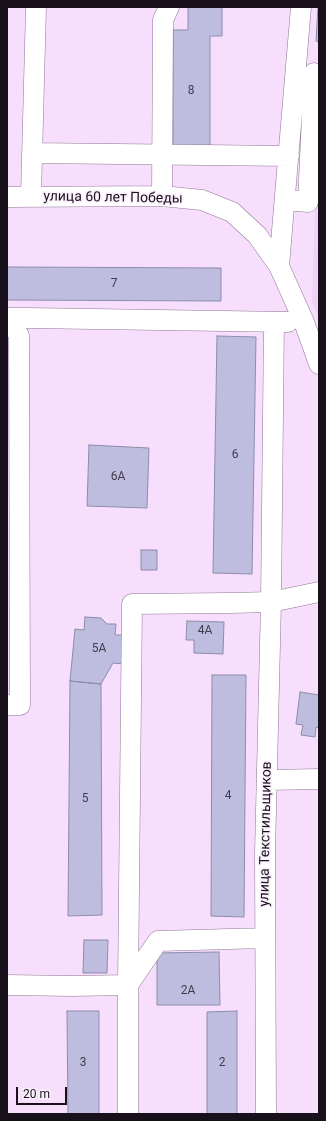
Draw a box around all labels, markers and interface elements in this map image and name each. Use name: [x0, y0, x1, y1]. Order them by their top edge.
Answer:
house number: 8: [188, 84, 194, 98]
street label: улица 60 лет Победы: [43, 188, 183, 208]
house number: 7: [111, 277, 117, 291]
house number: 6: [232, 448, 238, 462]
house number: 6А: [111, 470, 125, 484]
house number: 4А: [198, 624, 212, 638]
house number: 5А: [92, 642, 106, 656]
street label: улица Текстильщиков: [256, 761, 276, 907]
house number: 4: [225, 789, 231, 803]
house number: 5: [82, 792, 88, 806]
house number: 2А: [181, 984, 195, 998]
house number: 3: [80, 1056, 86, 1070]
house number: 2: [219, 1056, 225, 1070]
scale bar: [18, 1079, 69, 1105]
text: 20 m: [23, 1087, 50, 1101]

